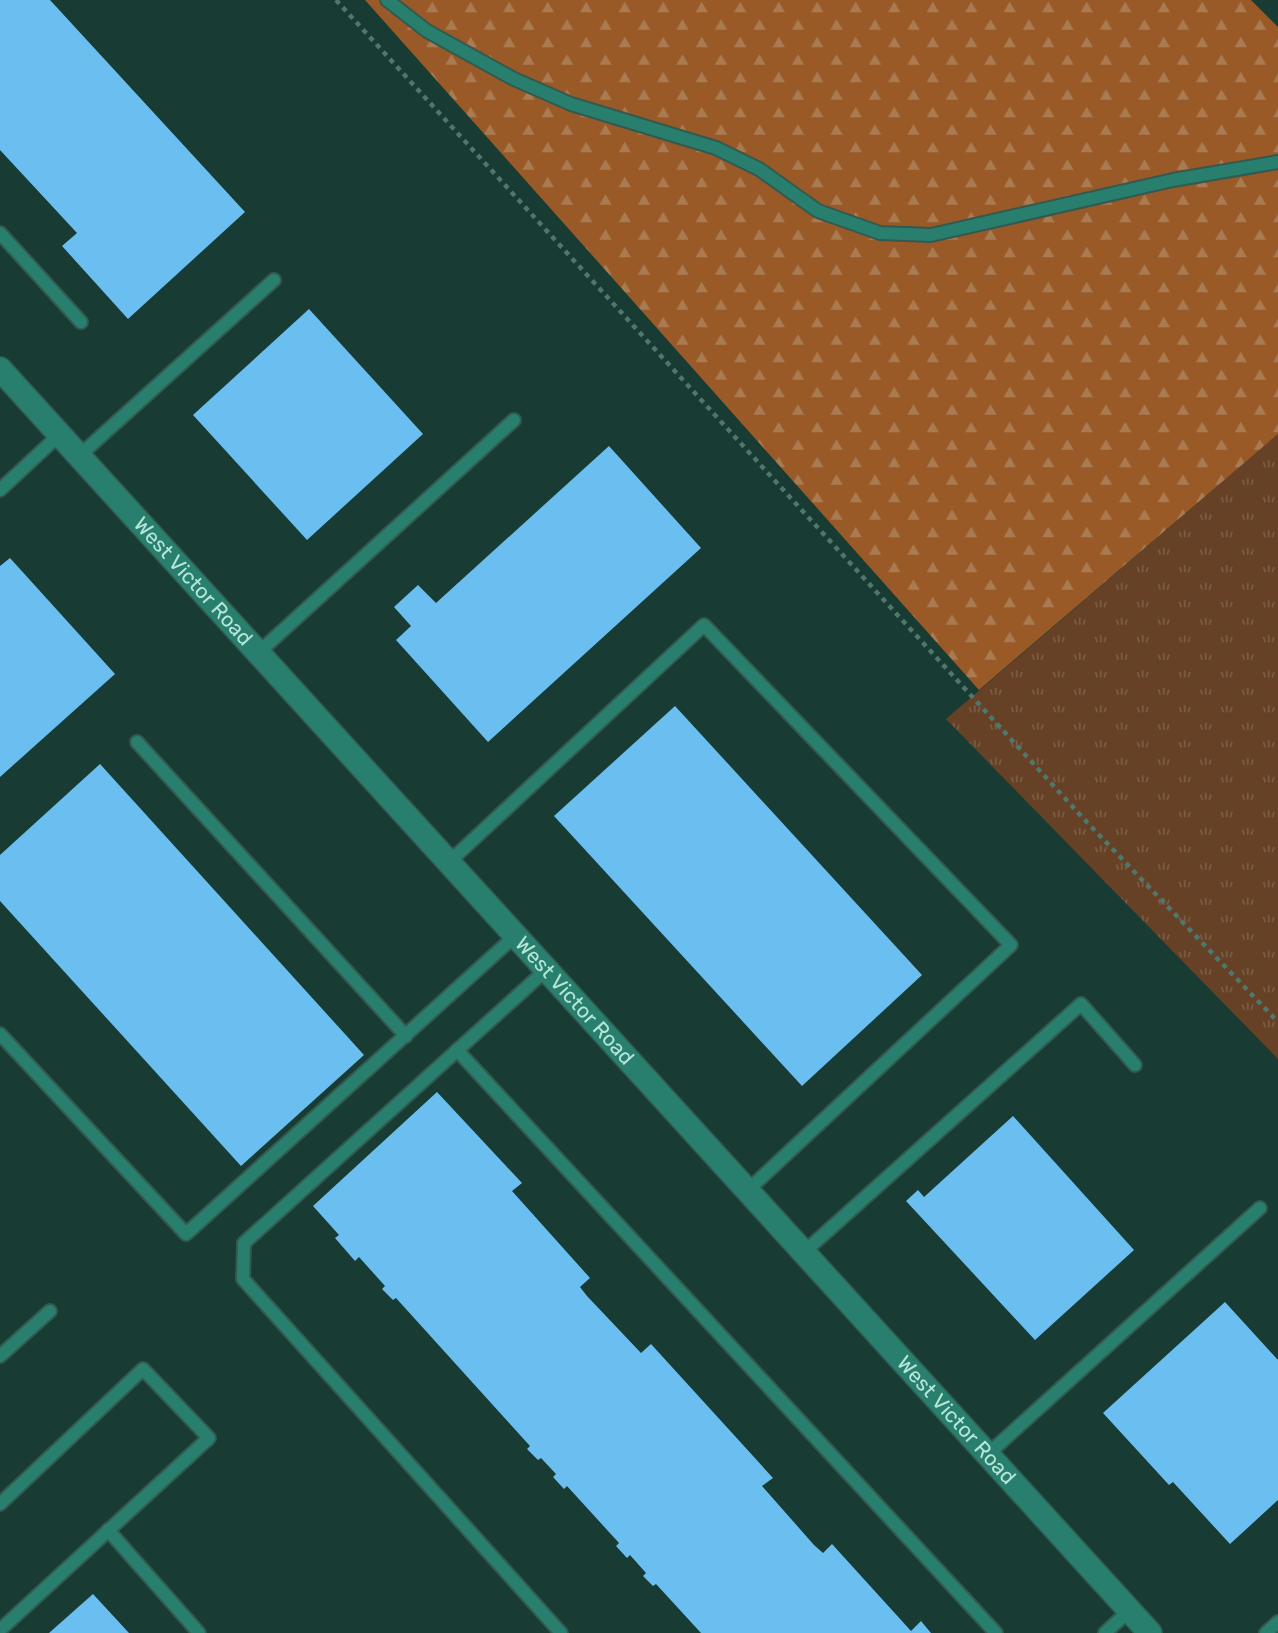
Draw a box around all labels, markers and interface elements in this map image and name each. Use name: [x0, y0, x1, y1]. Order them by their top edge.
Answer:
street label: West Victor Road: [129, 512, 258, 650]
street label: West Victor Road: [510, 931, 640, 1070]
street label: West Victor Road: [892, 1350, 1021, 1489]

